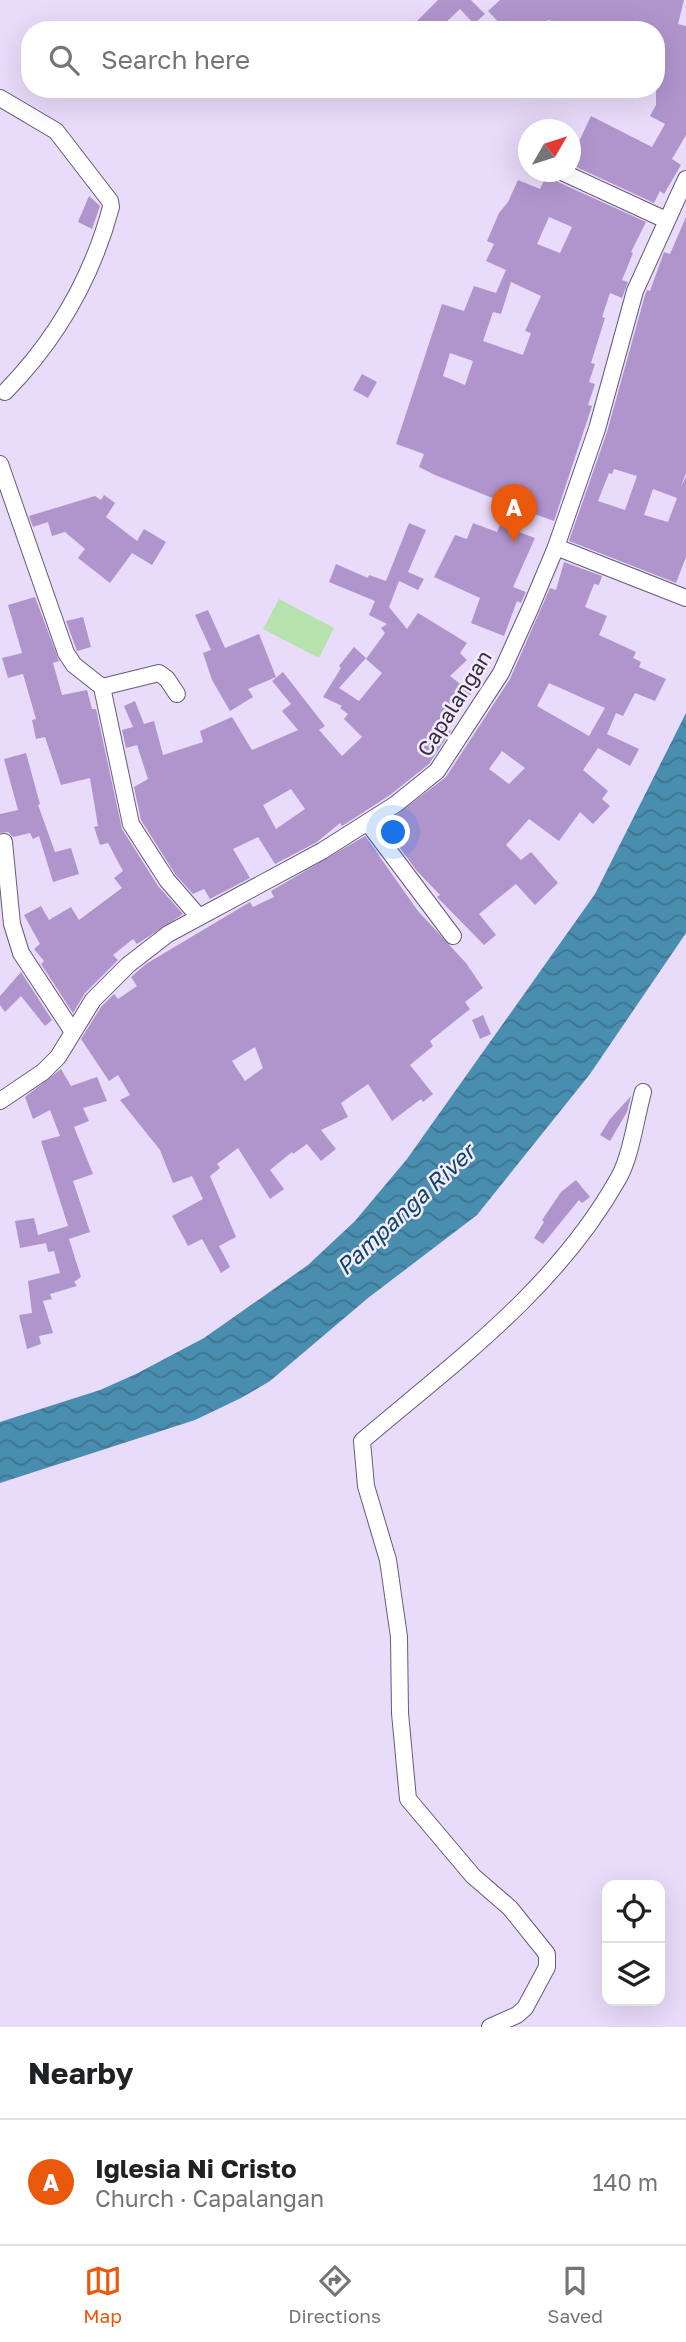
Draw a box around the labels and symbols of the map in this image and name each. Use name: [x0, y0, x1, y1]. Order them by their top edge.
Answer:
north arrow: [518, 119, 581, 182]
pin: A: [491, 484, 537, 542]
street label: Capalangan: [411, 645, 497, 761]
your location: [376, 815, 410, 849]
water label: Pampanga River: [330, 1136, 482, 1280]

